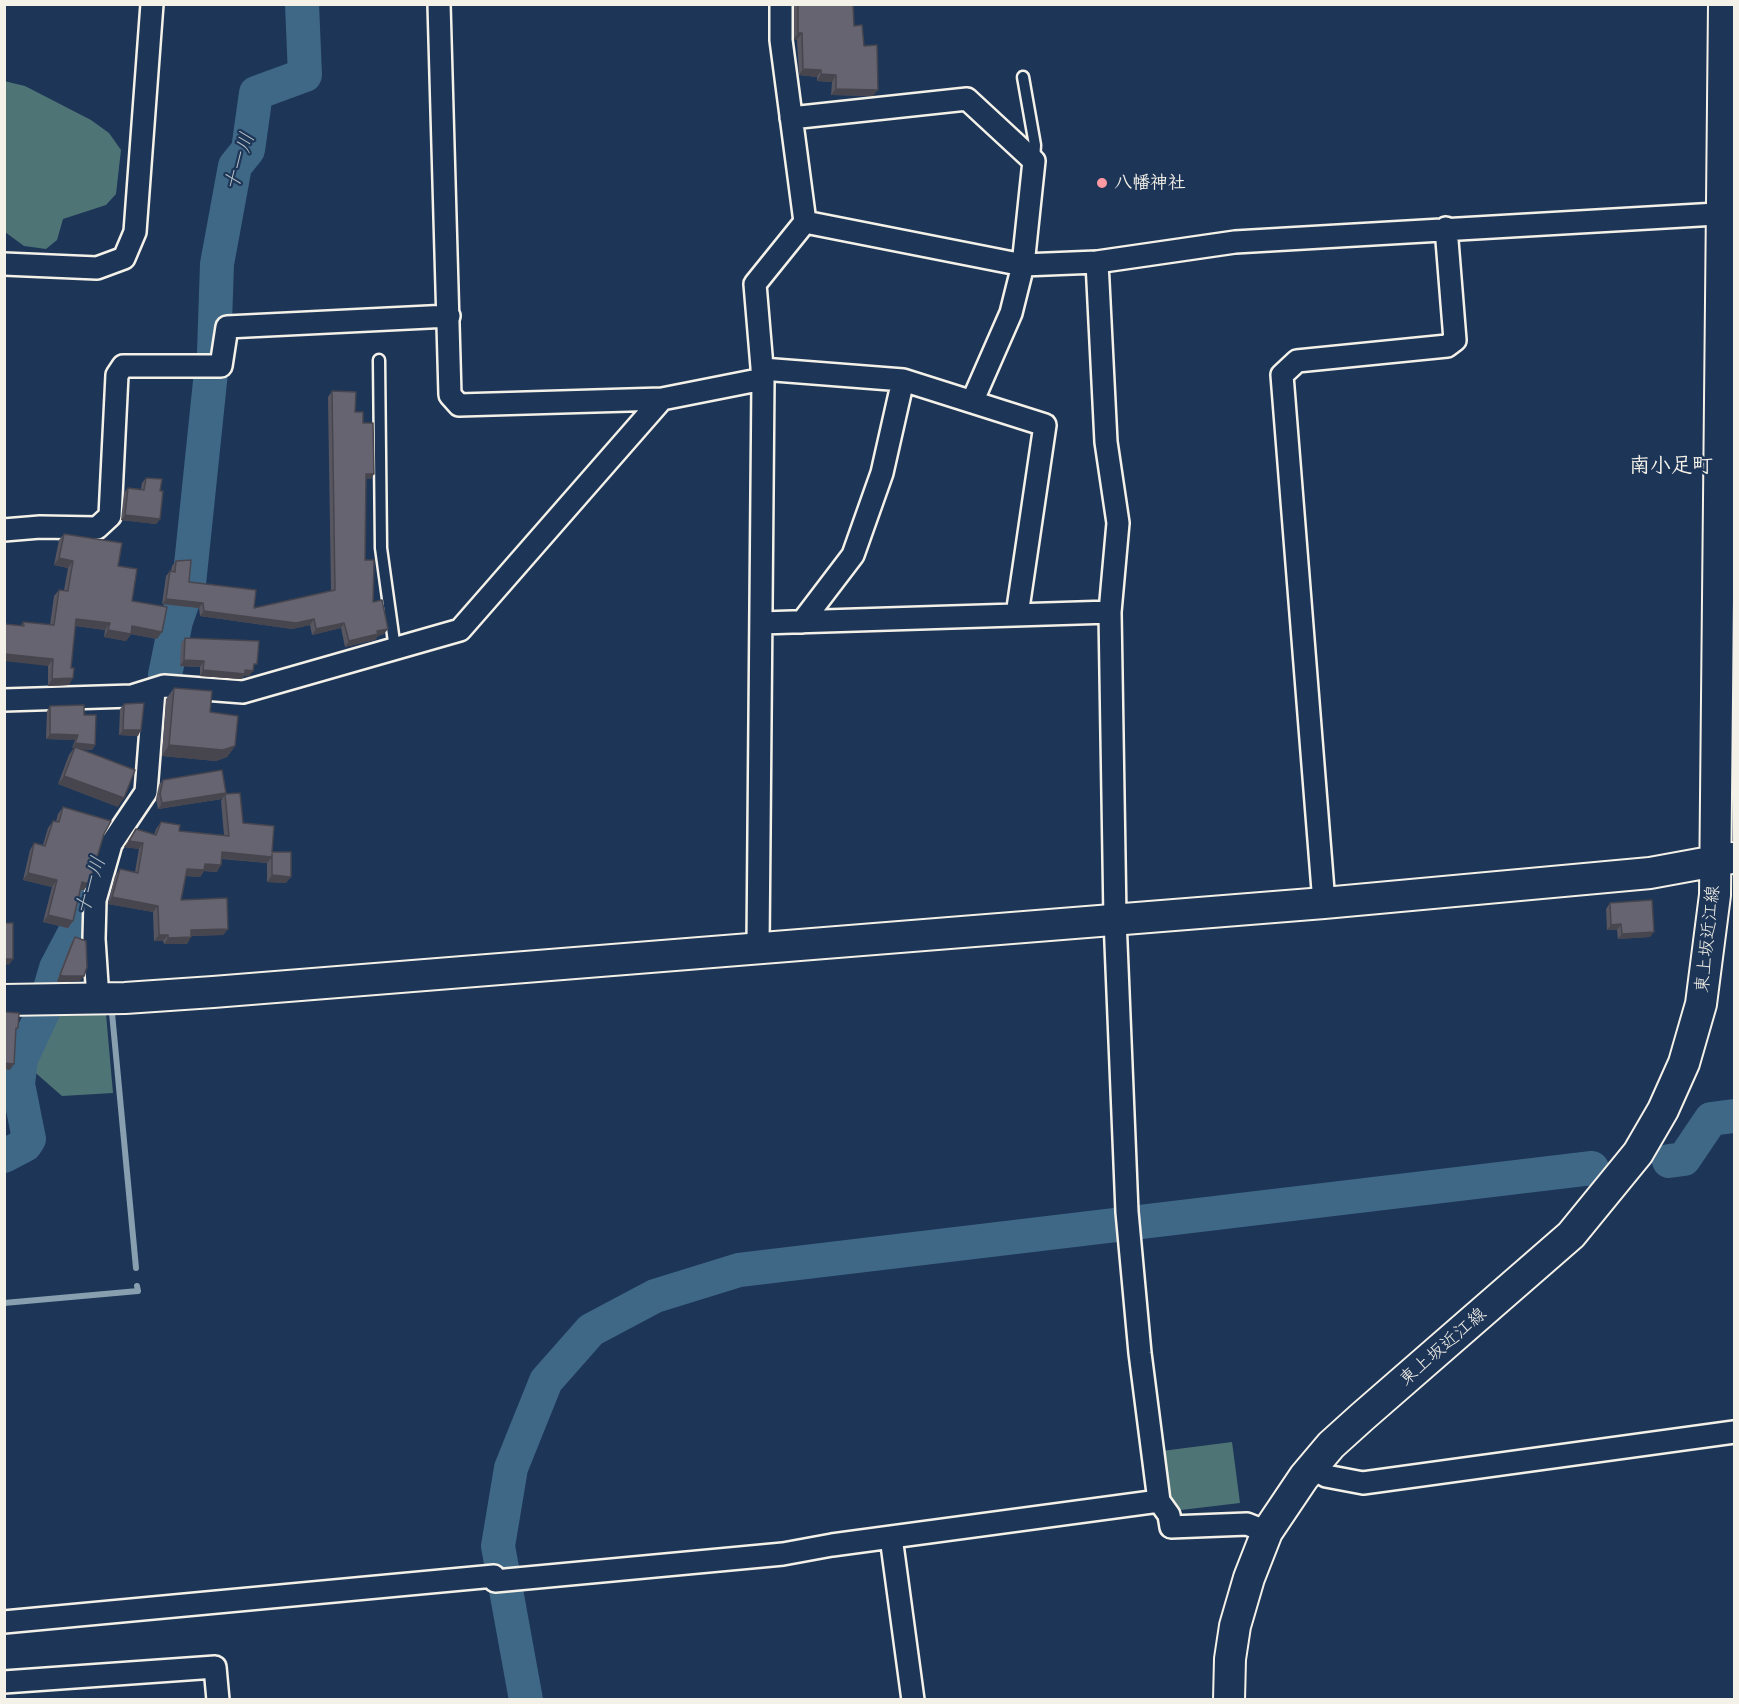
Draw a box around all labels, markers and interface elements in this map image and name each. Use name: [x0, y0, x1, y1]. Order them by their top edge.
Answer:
water label: 十一川: [220, 130, 260, 194]
place label: 八幡神社: [1114, 172, 1186, 194]
marker: 八幡神社: [1095, 176, 1109, 190]
district label: 南小足町: [1629, 453, 1713, 479]
water label: 十一川: [71, 854, 111, 918]
street label: 東上坂近江線: [1692, 884, 1724, 994]
street label: 東上坂近江線: [1395, 1303, 1491, 1391]

